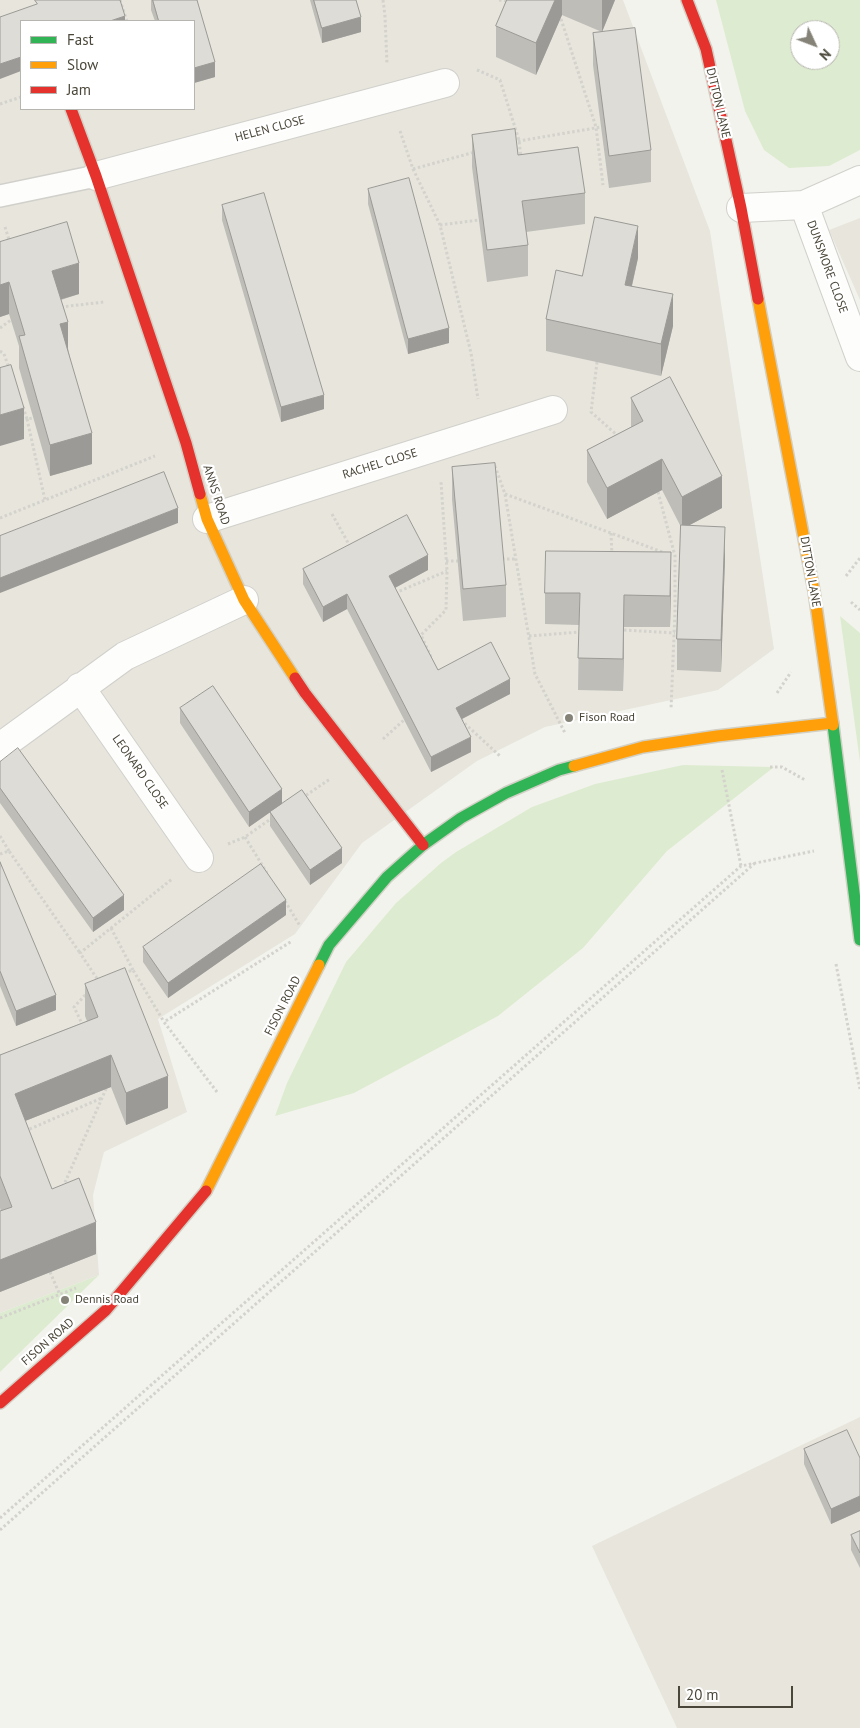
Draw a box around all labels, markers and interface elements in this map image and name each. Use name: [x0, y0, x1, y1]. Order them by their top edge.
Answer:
legend: [20, 20, 195, 110]
north arrow: [790, 20, 840, 70]
text: Fast: [67, 30, 94, 49]
text: N: [816, 45, 835, 64]
text: Slow: [67, 55, 98, 74]
street label: DITTON LANE: [703, 66, 733, 140]
text: Jam: [67, 80, 91, 99]
street label: HELEN CLOSE: [234, 113, 306, 145]
street label: DUNSMORE CLOSE: [803, 219, 851, 315]
street label: RACHEL CLOSE: [341, 446, 419, 482]
street label: ANNS ROAD: [200, 463, 232, 527]
street label: DITTON LANE: [797, 535, 823, 609]
place label: Fison Road: [579, 711, 635, 725]
marker: Fison Road: [563, 712, 575, 724]
street label: LEONARD CLOSE: [109, 732, 171, 812]
street label: FISON ROAD: [262, 974, 304, 1038]
place label: Dennis Road: [75, 1293, 139, 1307]
marker: Dennis Road: [59, 1294, 71, 1306]
street label: FISON ROAD: [19, 1315, 77, 1369]
scale bar: [680, 1676, 795, 1708]
text: 20 m: [686, 1685, 719, 1704]

